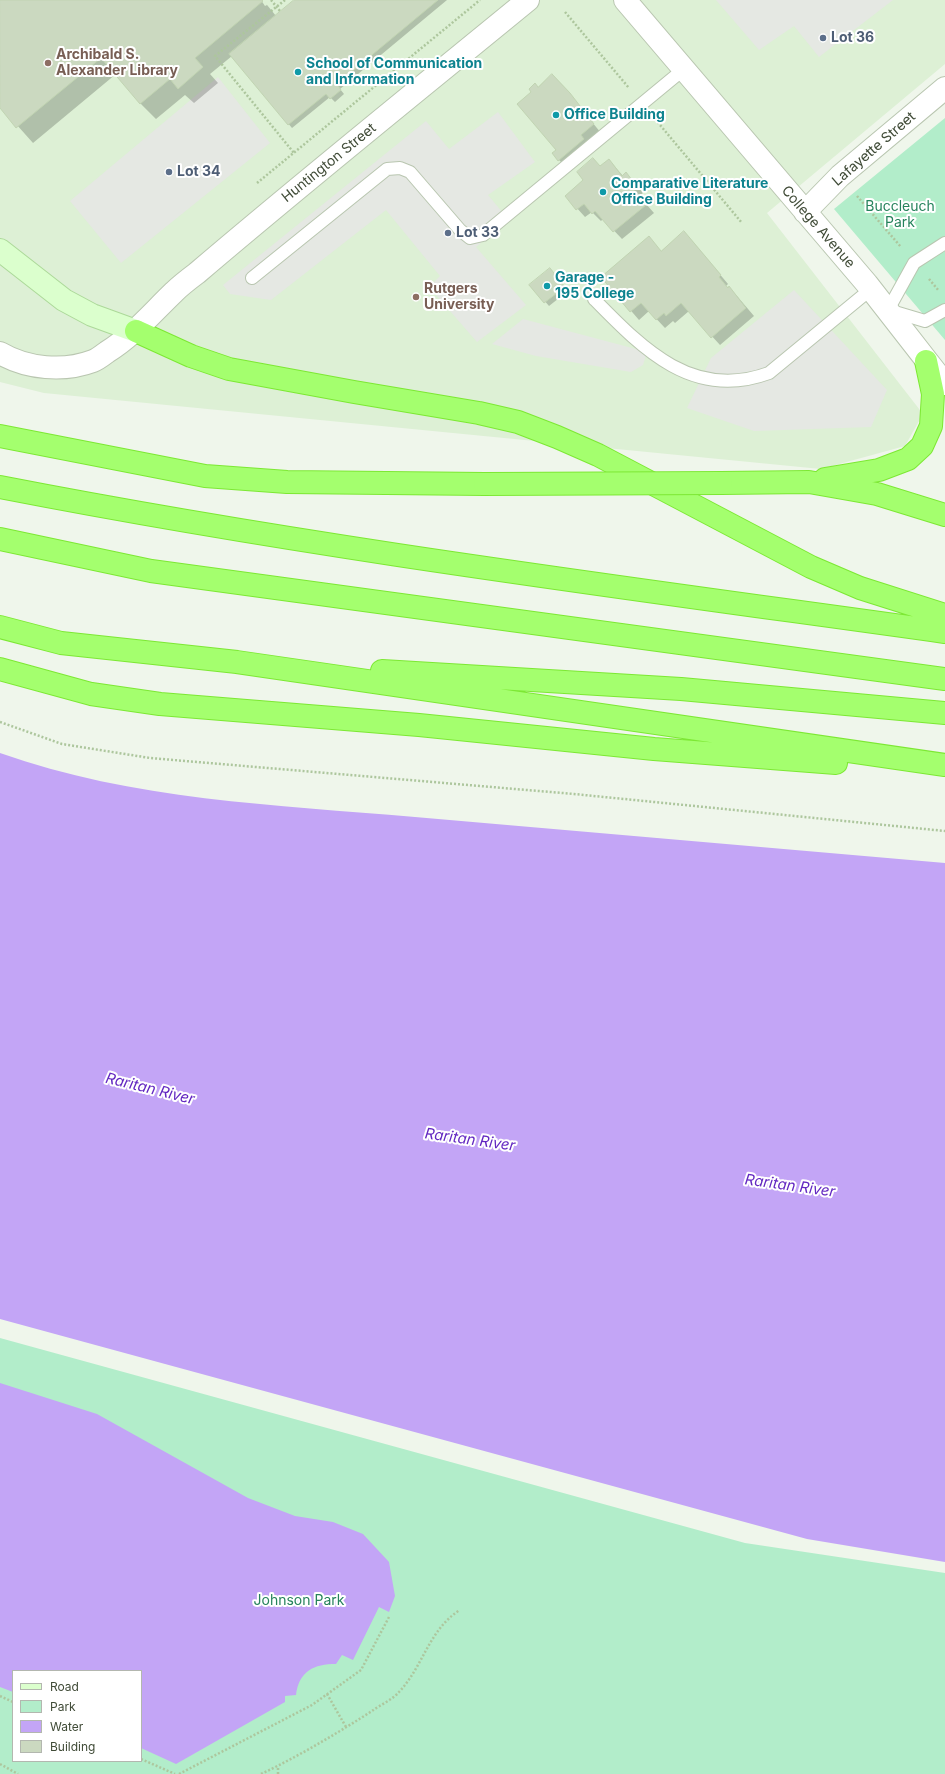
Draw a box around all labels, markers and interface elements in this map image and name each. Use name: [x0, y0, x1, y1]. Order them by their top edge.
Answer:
place label: Lot 36: [831, 30, 874, 46]
marker: Lot 36: [818, 33, 828, 43]
place label: Archibald S. Alexander Library: [56, 47, 178, 80]
place label: School of Communication and Information: [306, 56, 482, 88]
marker: Archibald S. Alexander Library: [43, 58, 53, 68]
marker: School of Communication and Information: [293, 67, 303, 77]
place label: Office Building: [564, 107, 665, 123]
street label: Lafayette Street: [829, 108, 919, 190]
marker: Office Building: [551, 110, 561, 120]
street label: Huntington Street: [279, 120, 379, 206]
place label: Lot 34: [177, 164, 220, 180]
marker: Lot 34: [164, 167, 174, 177]
place label: Comparative Literature Office Building: [611, 176, 768, 208]
street label: College Avenue: [778, 182, 858, 272]
marker: Comparative Literature Office Building: [598, 187, 608, 197]
park label: Buccleuch Park: [865, 199, 935, 232]
place label: Lot 33: [456, 225, 499, 241]
marker: Lot 33: [443, 228, 453, 238]
place label: Garage - 195 College: [555, 270, 634, 302]
place label: Rutgers University: [424, 281, 494, 314]
marker: Garage - 195 College: [542, 281, 552, 291]
marker: Rutgers University: [411, 292, 421, 302]
water label: Raritan River: [104, 1069, 196, 1109]
water label: Raritan River: [424, 1125, 516, 1155]
water label: Raritan River: [744, 1171, 836, 1201]
park label: Johnson Park: [254, 1593, 344, 1609]
legend: [12, 1670, 142, 1762]
text: Road: [50, 1679, 79, 1694]
text: Park: [50, 1699, 76, 1714]
text: Water: [50, 1719, 83, 1734]
text: Building: [50, 1739, 95, 1754]

